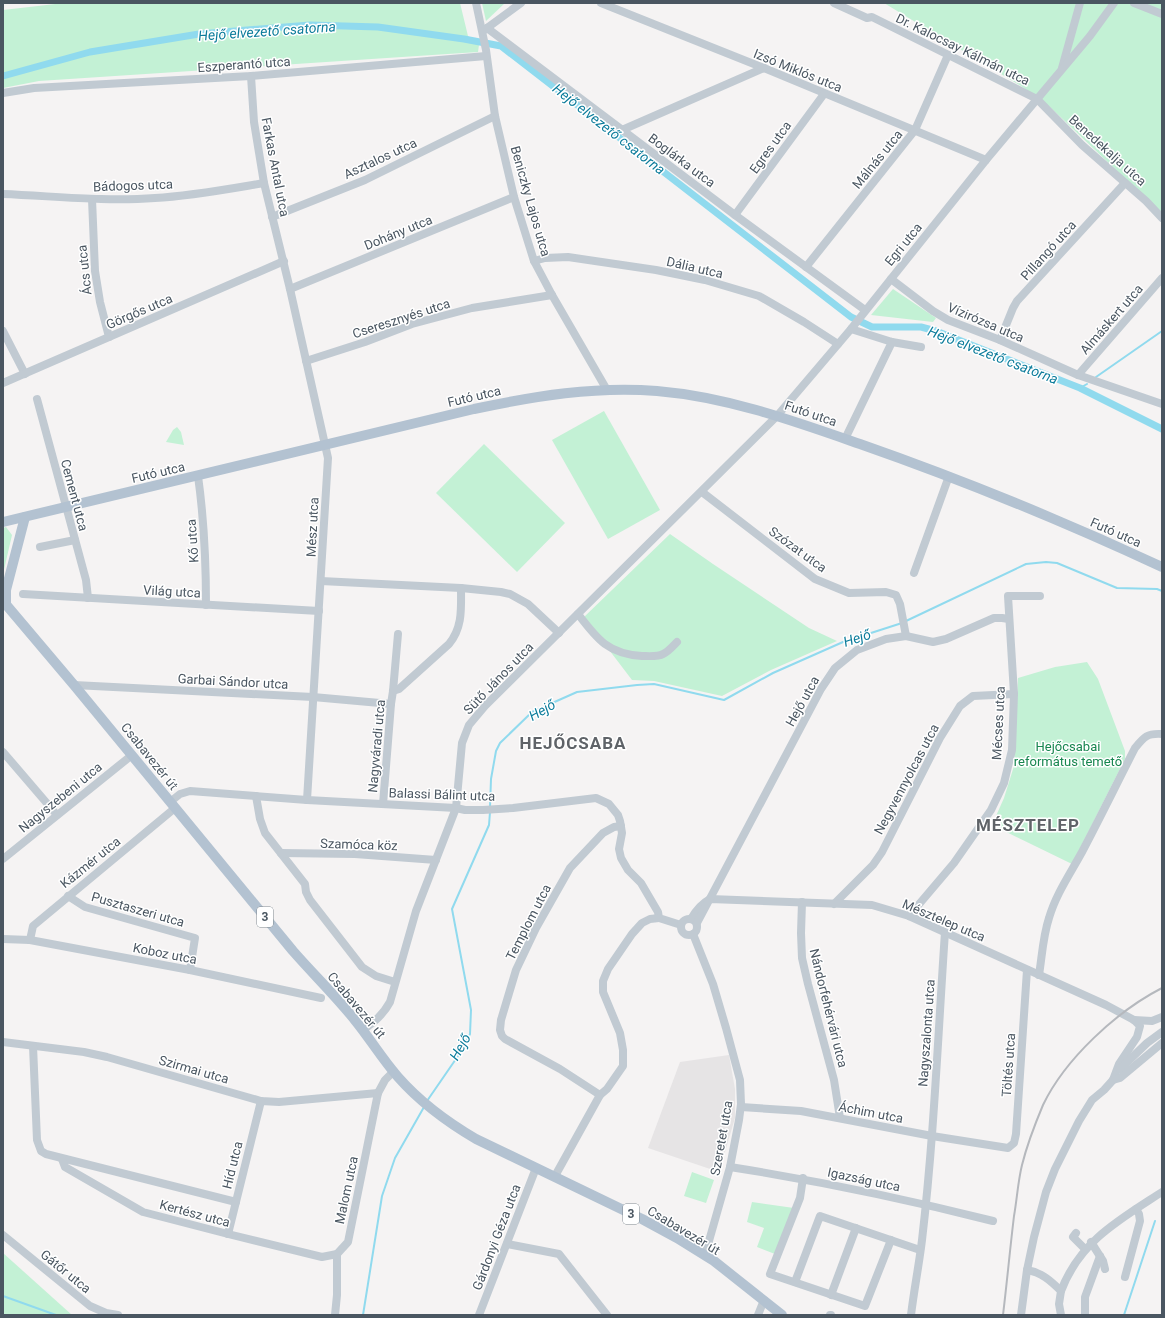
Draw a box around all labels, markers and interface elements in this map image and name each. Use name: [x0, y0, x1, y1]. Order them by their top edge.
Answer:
street label: Dr. Kalocsay Kálmán utca: [893, 10, 1032, 88]
water label: Hejő elvezető csatorna: [198, 18, 336, 44]
street label: Izsó Miklós utca: [751, 46, 844, 95]
street label: Eszperantó utca: [197, 54, 291, 75]
water label: Hejő elvezető csatorna: [550, 80, 668, 178]
street label: Benedekalja utca: [1066, 112, 1149, 189]
street label: Farkas Antal utca: [259, 116, 292, 218]
street label: Egres utca: [746, 118, 794, 176]
street label: Málnás utca: [849, 127, 906, 192]
street label: Boglárka utca: [645, 130, 718, 190]
street label: Asztalos utca: [341, 135, 419, 182]
street label: Beniczky Lajos utca: [508, 144, 553, 258]
street label: Bádogos utca: [93, 177, 173, 194]
street label: Dohány utca: [362, 212, 434, 253]
street label: Pillangó utca: [1018, 217, 1079, 283]
street label: Egri utca: [882, 220, 925, 269]
street label: Ács utca: [74, 244, 95, 296]
street label: Dália utca: [665, 254, 725, 281]
street label: Almáskert utca: [1077, 281, 1146, 357]
street label: Görgős utca: [104, 291, 175, 332]
street label: Cseresznyés utca: [350, 296, 452, 341]
street label: Vízirózsa utca: [945, 300, 1026, 345]
water label: Hejő elvezető csatorna: [926, 323, 1060, 387]
street label: Futó utca: [446, 383, 502, 410]
street label: Futó utca: [783, 398, 839, 429]
street label: Cement utca: [58, 458, 91, 533]
street label: Futó utca: [130, 459, 186, 486]
street label: Mész utca: [303, 497, 322, 557]
street label: Futó utca: [1088, 515, 1144, 550]
street label: Kő utca: [183, 519, 202, 563]
street label: Szózat utca: [766, 523, 829, 575]
street label: Világ utca: [143, 583, 201, 600]
water label: Hejő: [841, 626, 873, 650]
street label: Sütő János utca: [460, 639, 536, 717]
street label: Garbai Sándor utca: [177, 671, 289, 692]
street label: Hejő utca: [782, 673, 822, 729]
street label: Mécses utca: [989, 686, 1008, 760]
water label: Hejő: [526, 696, 558, 724]
street label: Nagyváradi utca: [365, 699, 388, 793]
street label: Csabavezér út: [118, 720, 181, 793]
street label: Negyvennyolcas utca: [871, 721, 942, 837]
district label: HEJŐCSABA: [519, 733, 627, 753]
park label: Hejőcsabai református temető: [1014, 739, 1122, 769]
street label: Nagyszebeni utca: [16, 759, 105, 836]
street label: Balassi Bálint utca: [388, 785, 496, 804]
district label: MÉSZTELEP: [976, 815, 1080, 835]
street label: Kázmér utca: [57, 834, 123, 891]
street label: Szamóca köz: [320, 836, 399, 853]
street label: Templom utca: [503, 882, 554, 963]
street label: Pusztaszeri utca: [90, 889, 186, 930]
street label: Mésztelep utca: [900, 896, 987, 945]
road number: 3: [257, 907, 273, 927]
street label: Koboz utca: [132, 940, 198, 967]
street label: Nándorfehérvári utca: [806, 947, 851, 1069]
street label: Csabavezér út: [325, 969, 389, 1042]
street label: Nagyszalonta utca: [915, 979, 938, 1087]
water label: Hejő: [446, 1031, 474, 1063]
street label: Töltés utca: [999, 1033, 1018, 1098]
street label: Szirmai utca: [157, 1052, 230, 1087]
street label: Szeretet utca: [708, 1099, 735, 1177]
street label: Áchim utca: [837, 1099, 904, 1126]
street label: Híd utca: [219, 1140, 246, 1190]
street label: Malom utca: [332, 1155, 361, 1225]
street label: Igazság utca: [826, 1164, 902, 1195]
street label: Gárdonyi Géza utca: [469, 1182, 524, 1292]
street label: Kertész utca: [158, 1197, 232, 1230]
street label: Csabavezér út: [645, 1203, 723, 1258]
road number: 3: [623, 1204, 639, 1224]
street label: Gátőr utca: [37, 1247, 94, 1296]

